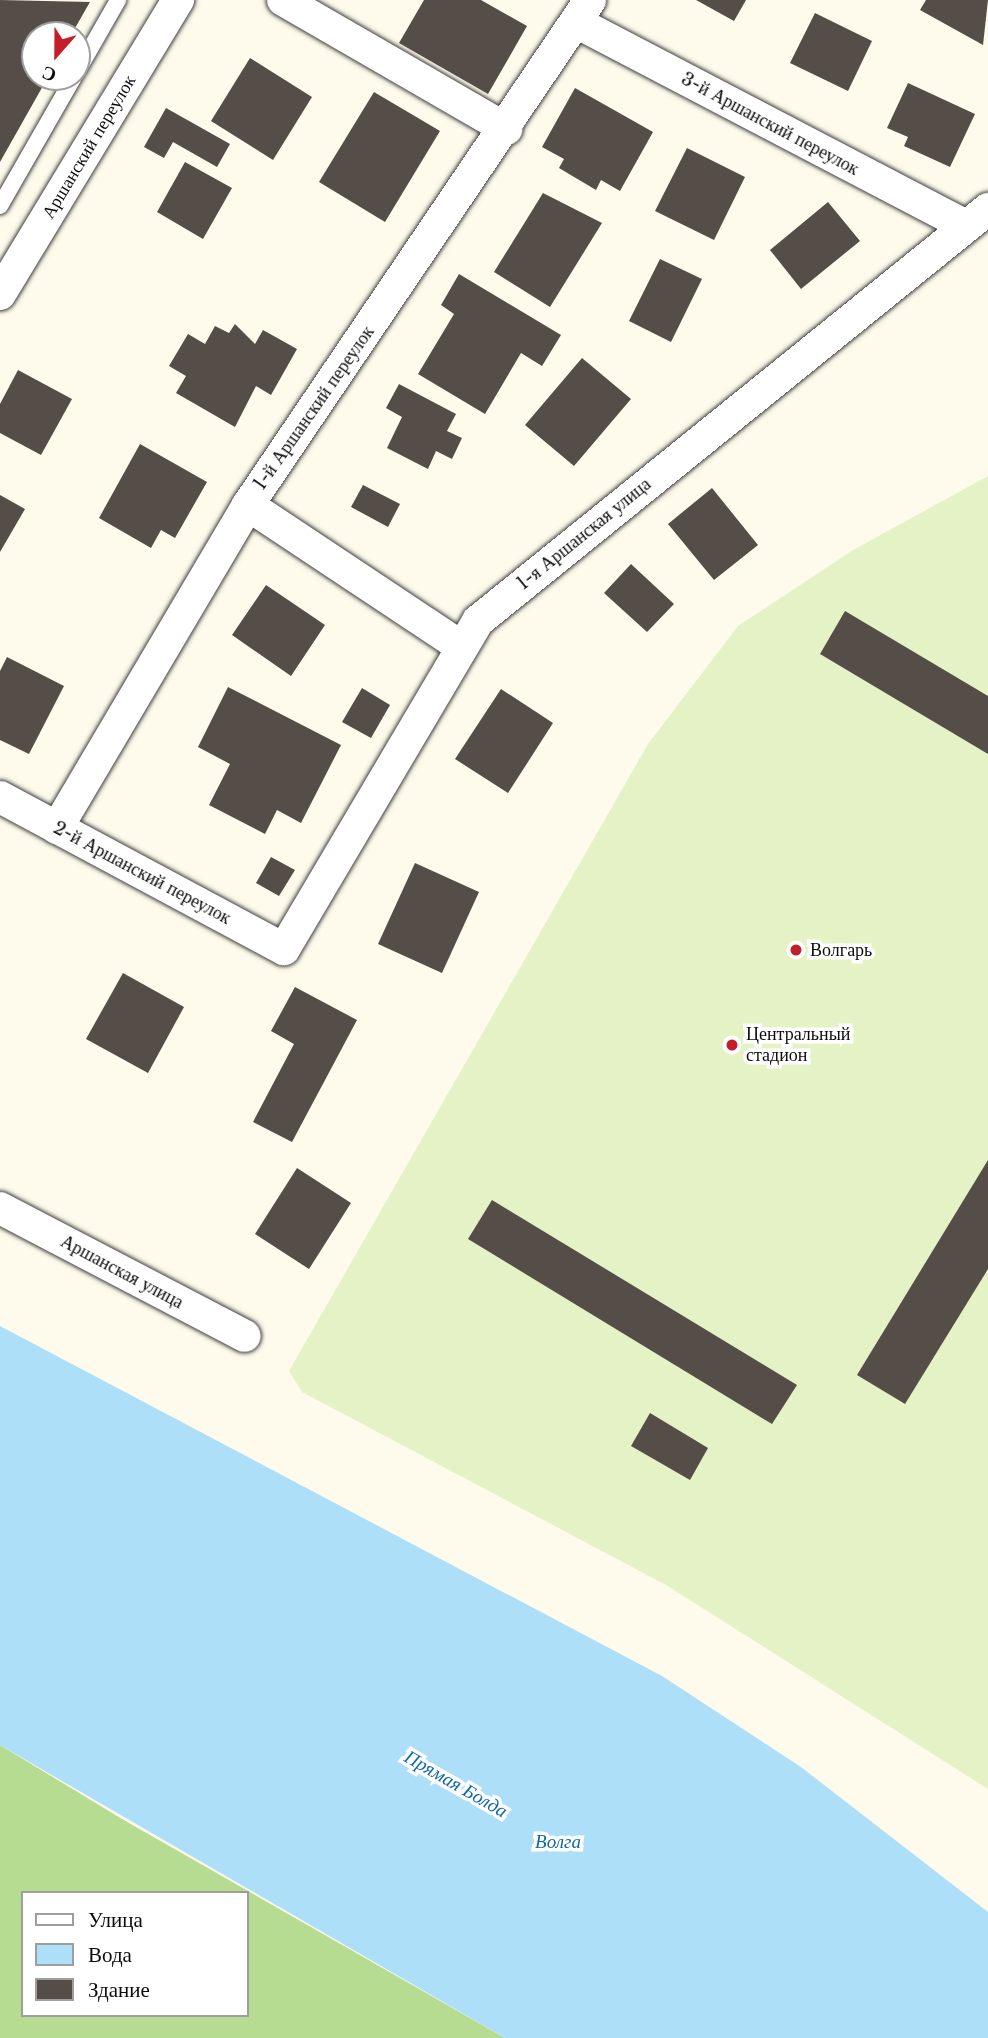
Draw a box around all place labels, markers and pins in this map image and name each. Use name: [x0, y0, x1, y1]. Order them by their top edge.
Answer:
place label: Волгарь: [810, 939, 872, 961]
marker: Волгарь: [788, 942, 804, 958]
place label: Центральный стадион: [746, 1024, 850, 1066]
marker: Центральный стадион: [724, 1037, 740, 1053]

